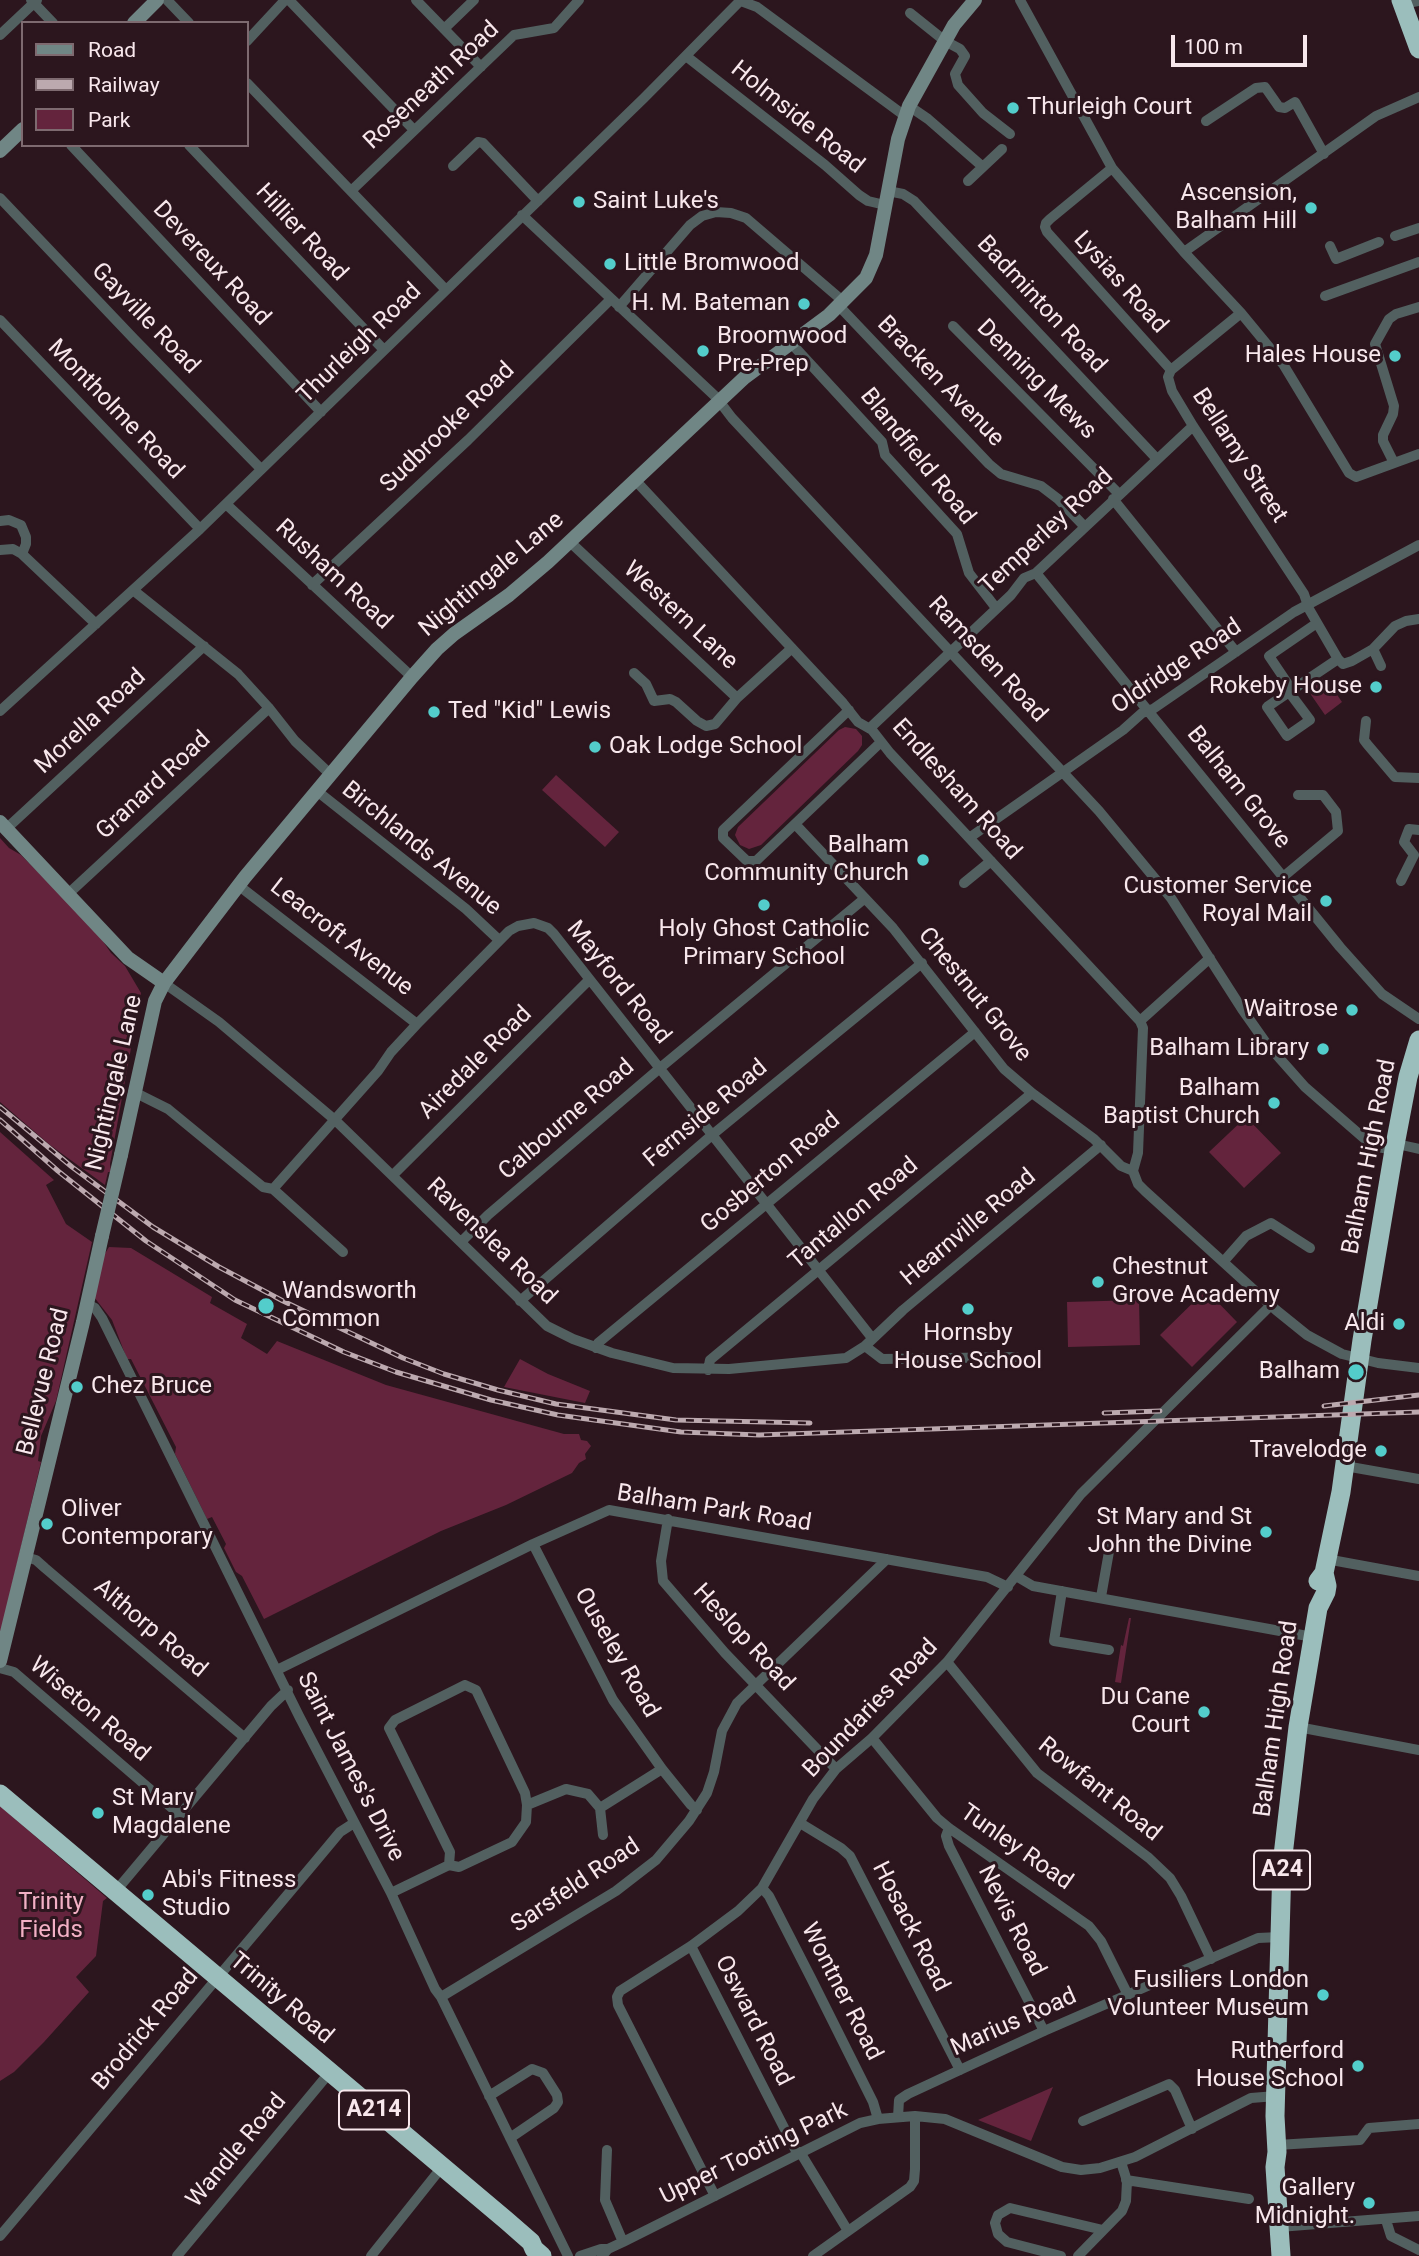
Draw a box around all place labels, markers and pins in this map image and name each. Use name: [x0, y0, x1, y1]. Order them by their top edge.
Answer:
place label: Thurleigh Court: [1027, 94, 1192, 122]
marker: Thurleigh Court: [1005, 100, 1021, 116]
place label: Ascension, Balham Hill: [1175, 180, 1297, 236]
place label: Saint Luke's: [593, 188, 719, 216]
marker: Saint Luke's: [571, 194, 587, 210]
marker: Ascension, Balham Hill: [1303, 200, 1319, 216]
place label: Little Bromwood: [624, 250, 800, 278]
marker: Little Bromwood: [602, 256, 618, 272]
place label: H. M. Bateman: [631, 290, 790, 318]
marker: H. M. Bateman: [796, 296, 812, 312]
place label: Broomwood Pre-Prep: [717, 323, 847, 379]
place label: Hales House: [1245, 342, 1381, 370]
marker: Broomwood Pre-Prep: [695, 343, 711, 359]
marker: Hales House: [1387, 348, 1403, 364]
place label: Rokeby House: [1209, 673, 1362, 701]
marker: Rokeby House: [1368, 679, 1384, 695]
place label: Ted "Kid" Lewis: [448, 698, 611, 726]
marker: Ted "Kid" Lewis: [426, 704, 442, 720]
place label: Oak Lodge School: [609, 733, 802, 761]
marker: Oak Lodge School: [587, 739, 603, 755]
place label: Balham Community Church: [704, 832, 909, 888]
marker: Balham Community Church: [915, 852, 931, 868]
place label: Customer Service Royal Mail: [1124, 873, 1312, 929]
marker: Customer Service Royal Mail: [1318, 893, 1334, 909]
marker: Holy Ghost Catholic Primary School: [756, 897, 772, 913]
place label: Holy Ghost Catholic Primary School: [658, 916, 870, 972]
place label: Waitrose: [1244, 996, 1338, 1024]
marker: Waitrose: [1344, 1002, 1360, 1018]
place label: Balham Library: [1149, 1035, 1309, 1063]
marker: Balham Library: [1315, 1041, 1331, 1057]
place label: Balham Baptist Church: [1103, 1075, 1260, 1131]
marker: Balham Baptist Church: [1266, 1095, 1282, 1111]
place label: Chestnut Grove Academy: [1112, 1254, 1280, 1310]
marker: Chestnut Grove Academy: [1090, 1274, 1106, 1290]
place label: Wandsworth Common: [282, 1278, 417, 1334]
marker: Wandsworth Common: [256, 1296, 276, 1316]
marker: Hornsby House School: [960, 1301, 976, 1317]
place label: Aldi: [1344, 1310, 1385, 1338]
marker: Aldi: [1391, 1316, 1407, 1332]
place label: Hornsby House School: [894, 1320, 1042, 1376]
place label: Balham: [1259, 1358, 1340, 1386]
marker: Balham: [1346, 1362, 1366, 1382]
place label: Chez Bruce: [91, 1373, 212, 1401]
marker: Chez Bruce: [69, 1379, 85, 1395]
place label: Travelodge: [1250, 1437, 1367, 1465]
marker: Travelodge: [1373, 1443, 1389, 1459]
place label: Oliver Contemporary: [61, 1496, 213, 1552]
place label: St Mary and St John the Divine: [1088, 1504, 1252, 1560]
marker: Oliver Contemporary: [39, 1516, 55, 1532]
marker: St Mary and St John the Divine: [1258, 1524, 1274, 1540]
place label: Du Cane Court: [1100, 1684, 1190, 1740]
marker: Du Cane Court: [1196, 1704, 1212, 1720]
place label: St Mary Magdalene: [112, 1785, 231, 1841]
marker: St Mary Magdalene: [90, 1805, 106, 1821]
place label: Abi's Fitness Studio: [162, 1867, 296, 1923]
marker: Abi's Fitness Studio: [140, 1887, 156, 1903]
place label: Fusiliers London Volunteer Museum: [1107, 1967, 1309, 2023]
marker: Fusiliers London Volunteer Museum: [1315, 1987, 1331, 2003]
place label: Rutherford House School: [1196, 2038, 1344, 2094]
marker: Rutherford House School: [1350, 2058, 1366, 2074]
place label: Gallery Midnight.: [1255, 2175, 1355, 2231]
marker: Gallery Midnight.: [1361, 2195, 1377, 2211]

